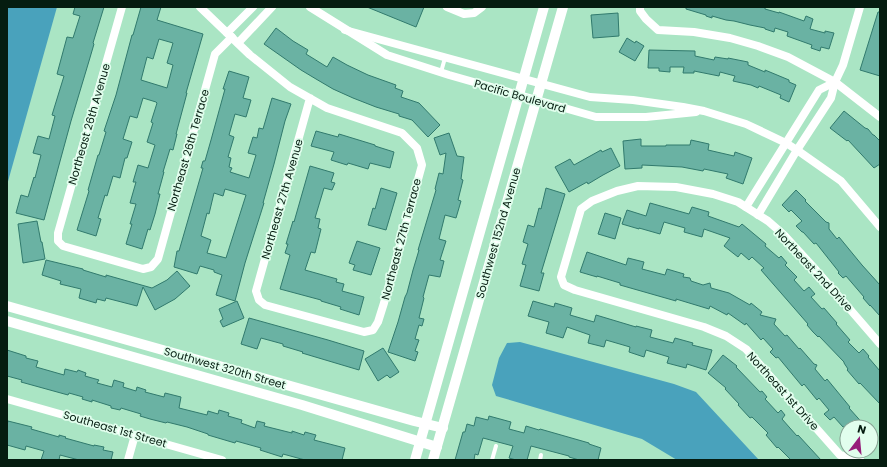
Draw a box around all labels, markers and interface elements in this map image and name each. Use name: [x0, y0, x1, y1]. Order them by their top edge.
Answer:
street label: Northeast 26th Avenue: [64, 61, 114, 187]
street label: Pacific Boulevard: [472, 75, 568, 117]
street label: Northeast 26th Terrace: [163, 87, 213, 213]
street label: Northeast 27th Avenue: [257, 137, 307, 261]
street label: Southwest 152nd Avenue: [472, 165, 524, 300]
street label: Northeast 27th Terrace: [377, 176, 425, 301]
street label: Northeast 2nd Drive: [771, 225, 857, 315]
street label: Southwest 320th Street: [162, 343, 288, 393]
street label: Northeast 1st Drive: [743, 348, 823, 434]
street label: Southeast 1st Street: [61, 407, 169, 451]
north arrow: [839, 419, 879, 459]
text: N: [856, 421, 868, 438]

